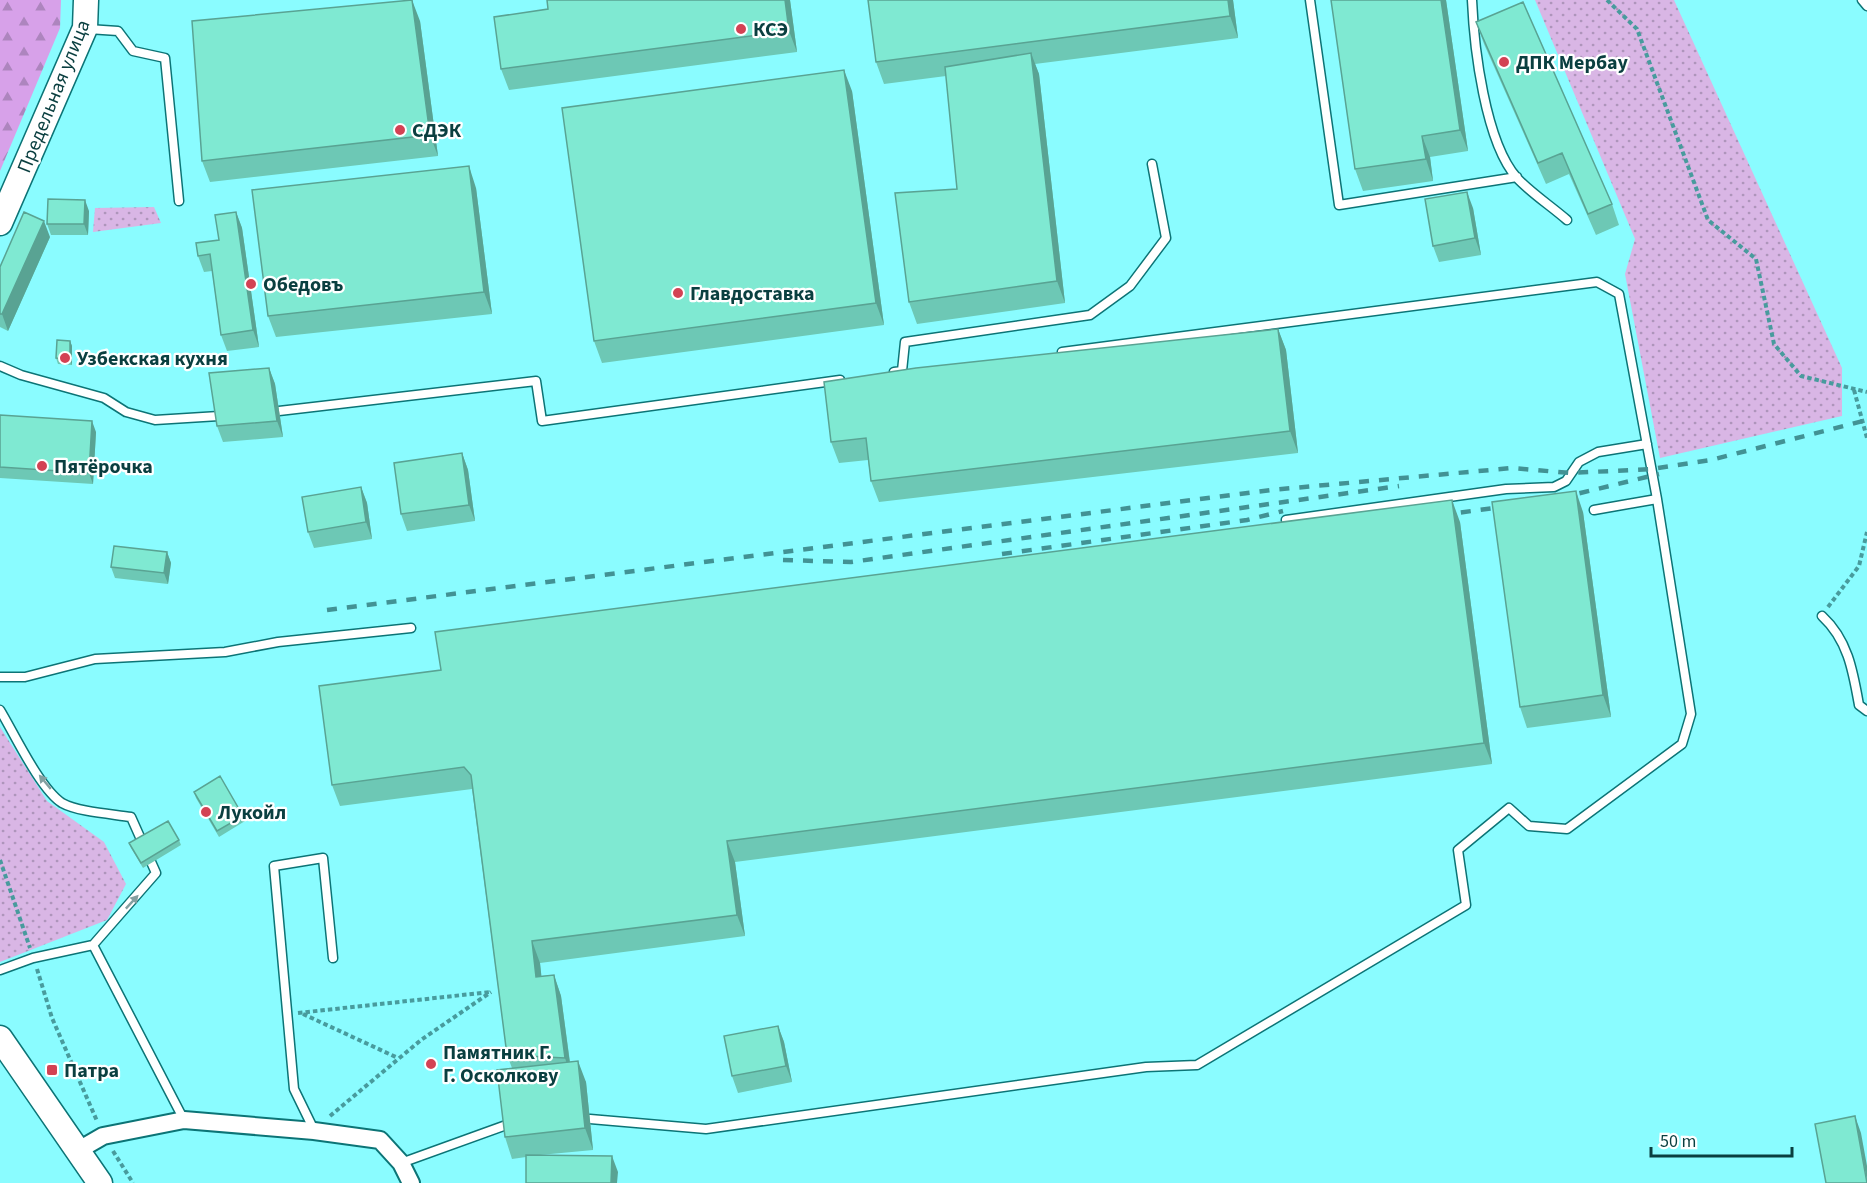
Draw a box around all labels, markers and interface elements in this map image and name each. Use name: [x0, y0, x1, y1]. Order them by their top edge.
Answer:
street label: Предельная улица: [10, 16, 97, 177]
place label: КСЭ: [753, 16, 788, 44]
marker: КСЭ: [734, 22, 748, 36]
place label: ДПК Мербау: [1516, 49, 1628, 77]
marker: ДПК Мербау: [1497, 55, 1511, 69]
place label: СДЭК: [412, 117, 462, 145]
marker: СДЭК: [393, 123, 407, 137]
place label: Обедовъ: [263, 271, 344, 299]
marker: Обедовъ: [244, 277, 258, 291]
place label: Главдоставка: [690, 280, 815, 308]
marker: Главдоставка: [671, 286, 685, 300]
place label: Узбекская кухня: [77, 345, 228, 373]
marker: Узбекская кухня: [58, 351, 72, 365]
place label: Пятёрочка: [54, 453, 153, 481]
marker: Пятёрочка: [35, 459, 49, 473]
one-way arrow: [38, 774, 51, 790]
place label: Лукойл: [217, 799, 286, 827]
marker: Лукойл: [199, 805, 213, 819]
one-way arrow: [125, 895, 139, 909]
place label: Памятник Г. Г. Осколкову: [443, 1039, 559, 1090]
place label: Патра: [64, 1057, 119, 1085]
marker: Памятник Г. Г. Осколкову: [424, 1057, 438, 1071]
marker: Патра: [45, 1063, 59, 1077]
scale bar: [1651, 1120, 1792, 1158]
text: 50 m: [1660, 1129, 1696, 1154]

